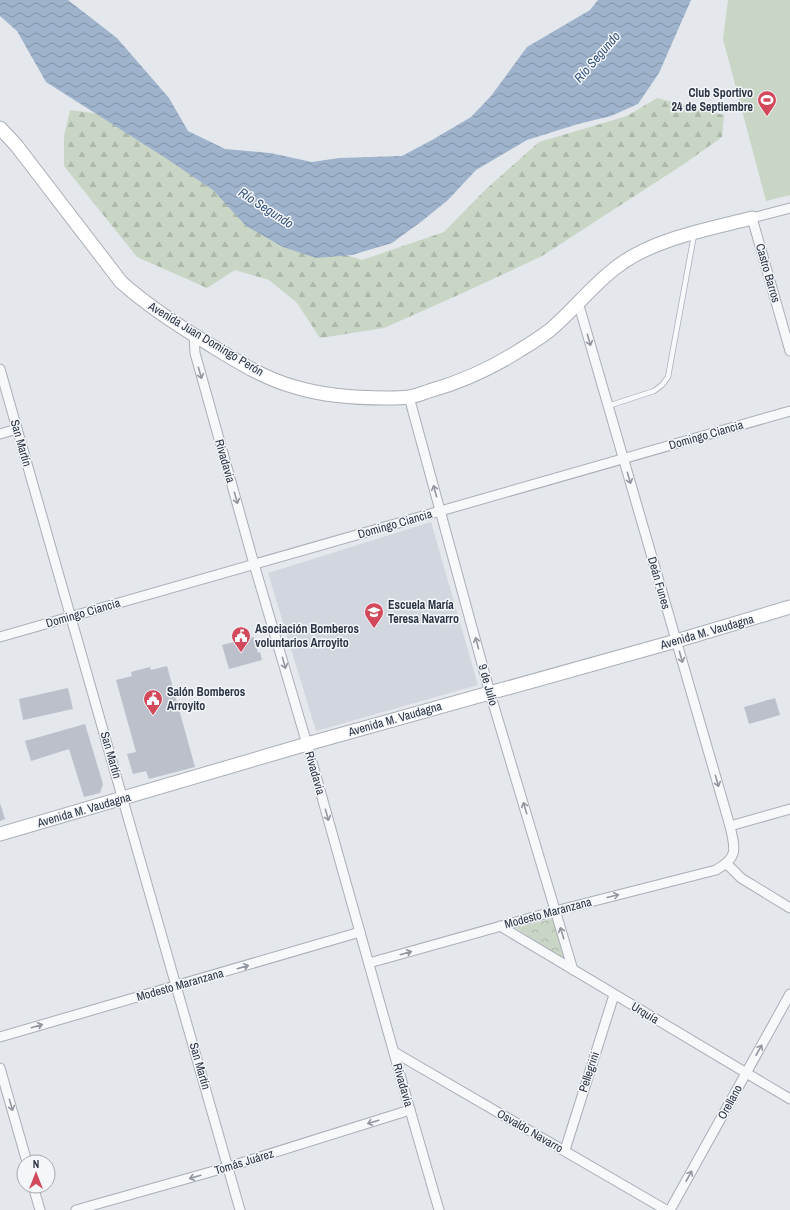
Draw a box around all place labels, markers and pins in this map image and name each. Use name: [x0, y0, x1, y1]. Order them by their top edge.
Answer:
place label: Club Sportivo 24 de Septiembre: [672, 85, 754, 115]
sports icon: Club Sportivo 24 de Septiembre: [756, 89, 778, 117]
place label: Escuela María Teresa Navarro: [388, 597, 459, 627]
school or university icon: Escuela María Teresa Navarro: [363, 601, 385, 629]
place label: Asociación Bomberos voluntarios Arroyito: [255, 621, 359, 651]
public building icon: Asociación Bomberos voluntarios Arroyito: [230, 625, 252, 653]
place label: Salón Bomberos Arroyito: [167, 684, 246, 714]
public building icon: Salón Bomberos Arroyito: [142, 688, 164, 716]

